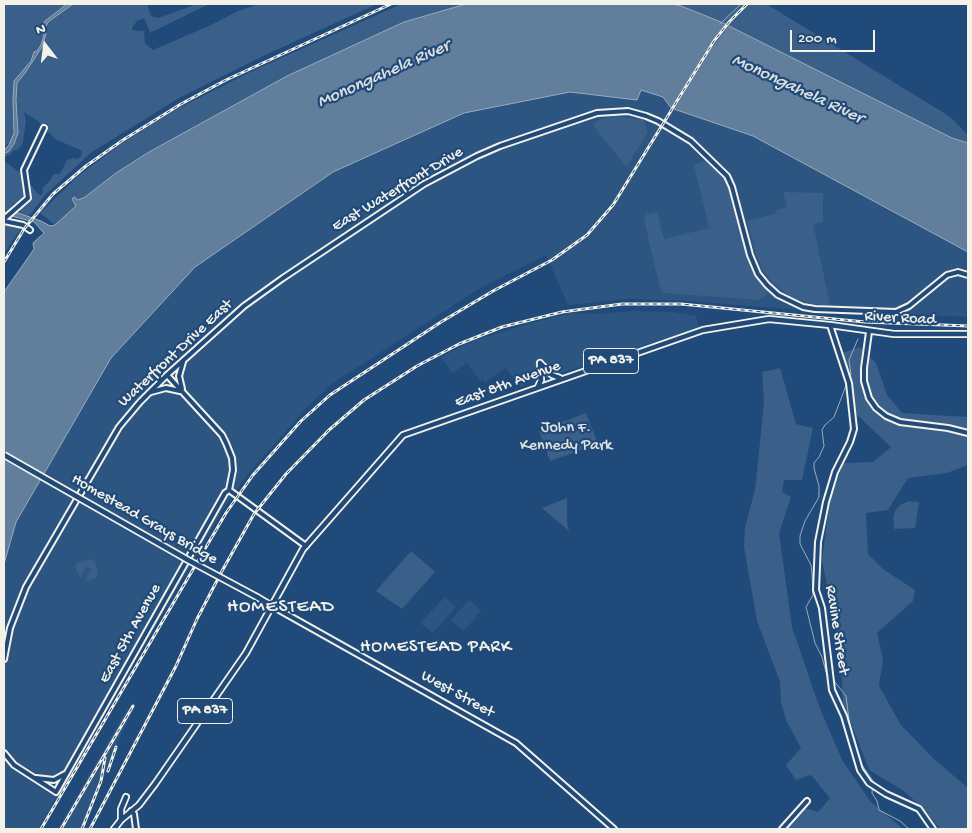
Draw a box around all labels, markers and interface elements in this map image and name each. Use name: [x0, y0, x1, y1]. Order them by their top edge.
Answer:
north arrow: [20, 20, 70, 70]
scale bar: [792, 20, 877, 52]
text: N: [34, 21, 48, 39]
text: 200 m: [798, 30, 837, 48]
water label: Monongahela River: [314, 36, 454, 114]
water label: Monongahela River: [728, 50, 866, 130]
street label: East Waterfront Drive: [329, 143, 467, 237]
street label: Waterfront Drive East: [115, 296, 237, 412]
street label: River Road: [864, 308, 936, 330]
road number: PA 837: [584, 348, 638, 374]
street label: East 8th Avenue: [453, 357, 563, 413]
park label: John F. Kennedy Park: [520, 419, 612, 457]
street label: Homestead Grays Bridge: [67, 470, 221, 570]
street label: East 5th Avenue: [96, 581, 166, 687]
street label: Ravine Street: [819, 584, 853, 676]
district label: HOMESTEAD: [226, 597, 336, 619]
district label: HOMESTEAD PARK: [358, 637, 514, 659]
street label: West Street: [417, 667, 497, 723]
road number: PA 837: [178, 698, 232, 724]

